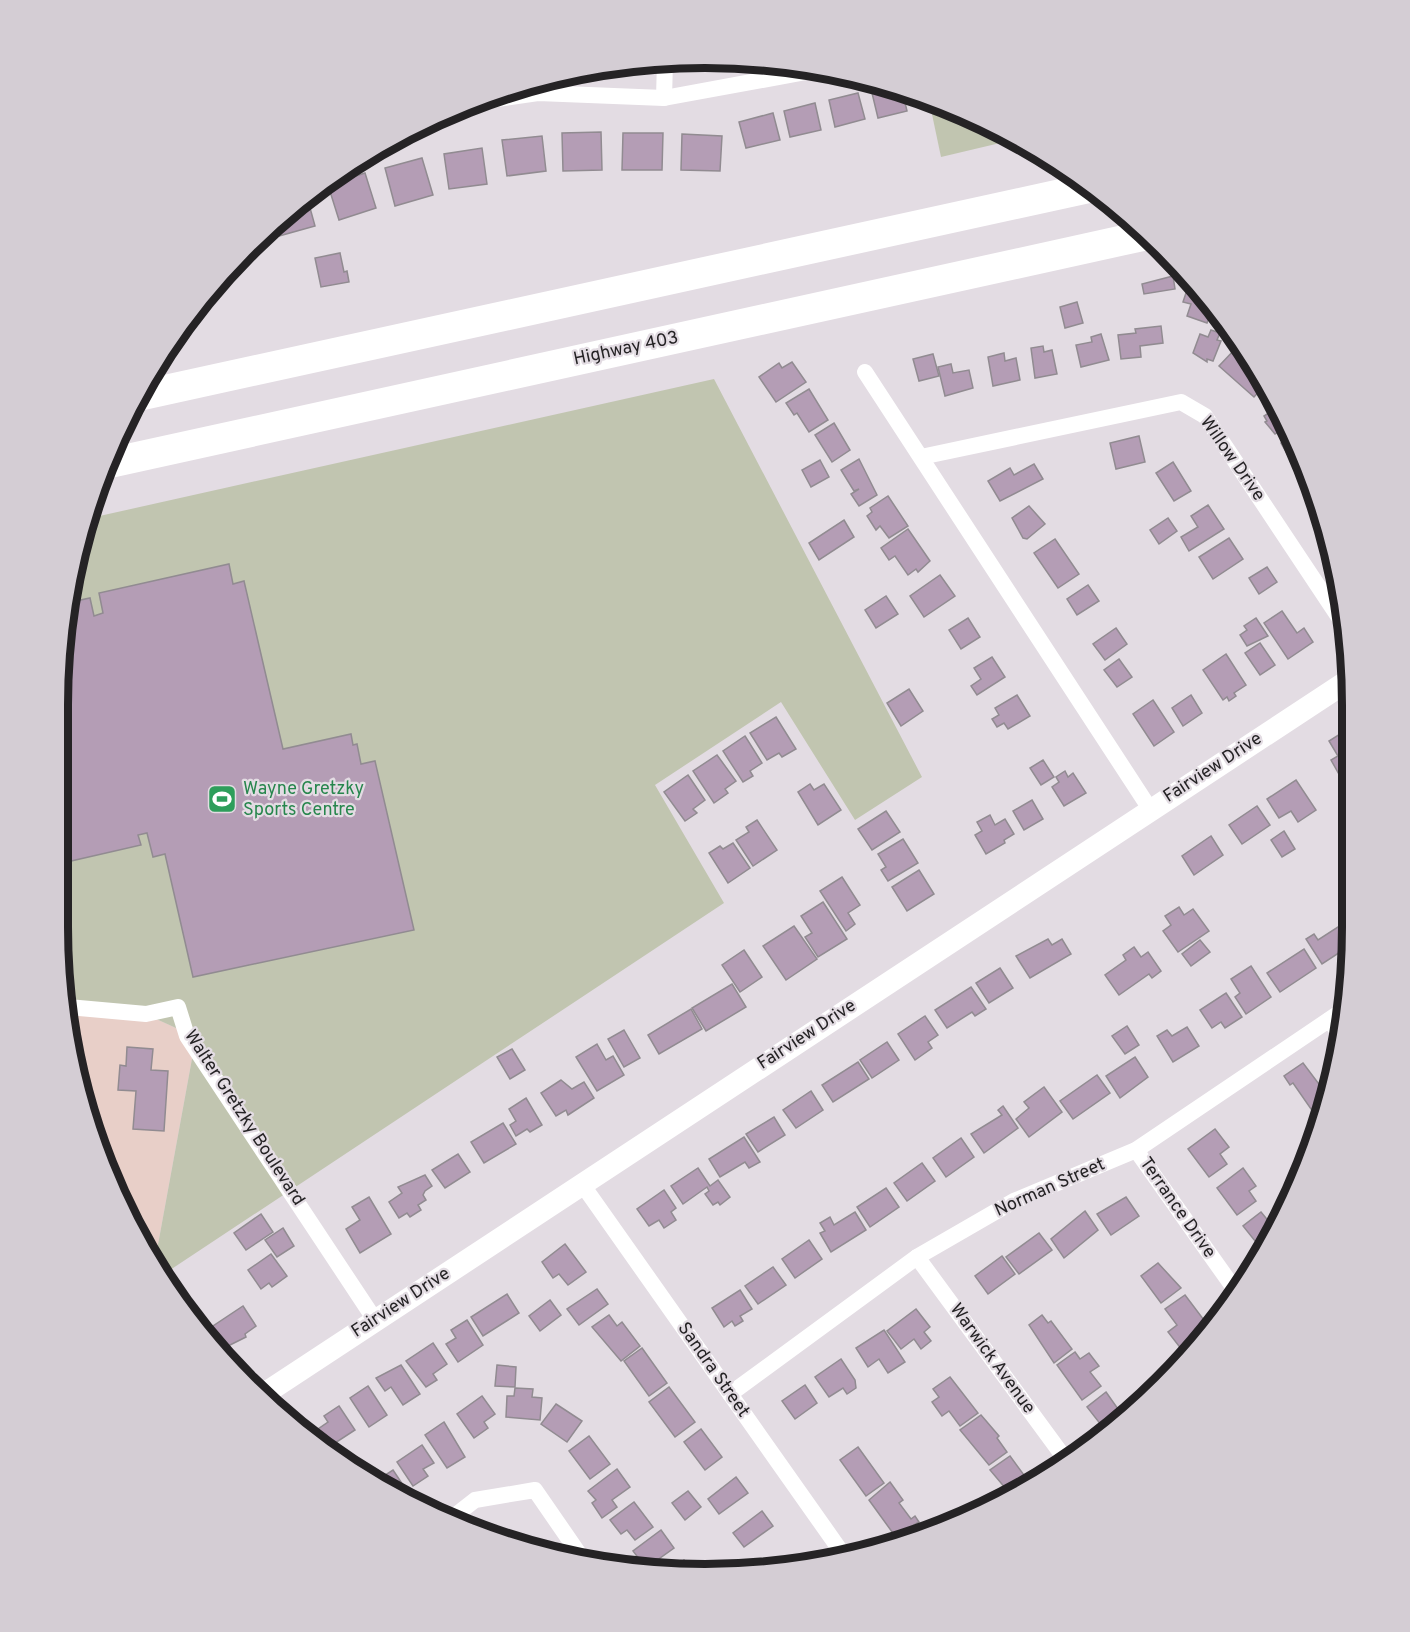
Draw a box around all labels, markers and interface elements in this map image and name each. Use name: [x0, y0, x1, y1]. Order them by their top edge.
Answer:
street label: Highway 403: [571, 327, 681, 371]
street label: Willow Drive: [1194, 412, 1270, 506]
street label: Fairview Drive: [1159, 728, 1267, 808]
place label: Wayne Gretzky Sports Centre: [243, 778, 364, 822]
sports icon: Wayne Gretzky Sports Centre: [206, 783, 238, 815]
street label: Fairview Drive: [753, 995, 861, 1075]
street label: Walter Gretzky Boulevard: [178, 1026, 310, 1210]
street label: Norman Street: [991, 1153, 1109, 1223]
street label: Terrance Drive: [1134, 1153, 1220, 1263]
street label: Fairview Drive: [347, 1263, 455, 1343]
street label: Warwick Avenue: [944, 1299, 1040, 1419]
street label: Sandra Street: [672, 1318, 754, 1422]

